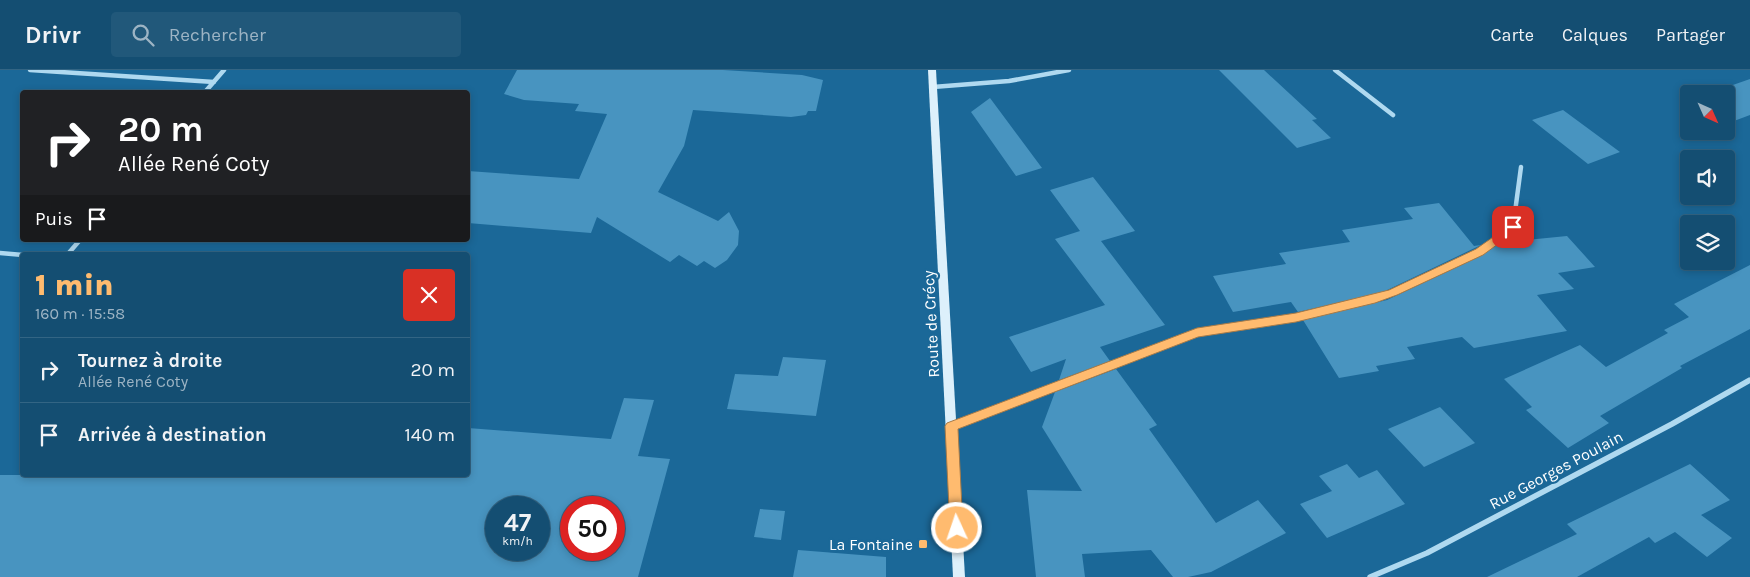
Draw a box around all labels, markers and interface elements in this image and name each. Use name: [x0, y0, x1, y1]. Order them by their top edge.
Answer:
search box: [111, 12, 461, 57]
text: Drivr: [25, 21, 81, 49]
icon: search: [129, 21, 157, 49]
text: Rechercher: [169, 24, 266, 46]
text: Carte: [1490, 24, 1534, 46]
text: Calques: [1562, 24, 1628, 46]
text: Partager: [1656, 24, 1725, 46]
north arrow: [1680, 85, 1735, 140]
map controls: [1680, 85, 1735, 270]
text: 20 m: [118, 109, 203, 150]
icon: right: [35, 110, 100, 175]
button: sound: [1680, 150, 1735, 205]
text: Allée René Coty: [118, 151, 269, 177]
icon: arrive: [83, 205, 111, 233]
pin: [1492, 206, 1534, 248]
text: Puis: [35, 208, 73, 230]
icon: arrive: [1499, 213, 1527, 241]
button: layers: [1680, 215, 1735, 270]
text: 1 min: [35, 267, 114, 303]
button: close: [403, 269, 455, 321]
street label: Route de Crécy: [919, 269, 943, 378]
text: 160 m · 15:58: [35, 304, 125, 323]
text: Tournez à droite: [78, 350, 222, 372]
icon: right: [35, 356, 63, 384]
text: 20 m: [410, 359, 455, 381]
text: Allée René Coty: [78, 372, 188, 391]
icon: arrive: [35, 421, 63, 449]
text: Arrivée à destination: [78, 424, 267, 446]
text: 140 m: [405, 424, 455, 446]
street label: Rue Georges Poulain: [1486, 427, 1626, 513]
speed limit sign: 50: [560, 496, 625, 561]
position arrow: [930, 501, 982, 553]
text: 47: [504, 508, 531, 537]
text: km/h: [502, 534, 533, 548]
place label: La Fontaine: [829, 535, 913, 554]
marker: La Fontaine: [917, 538, 929, 550]

